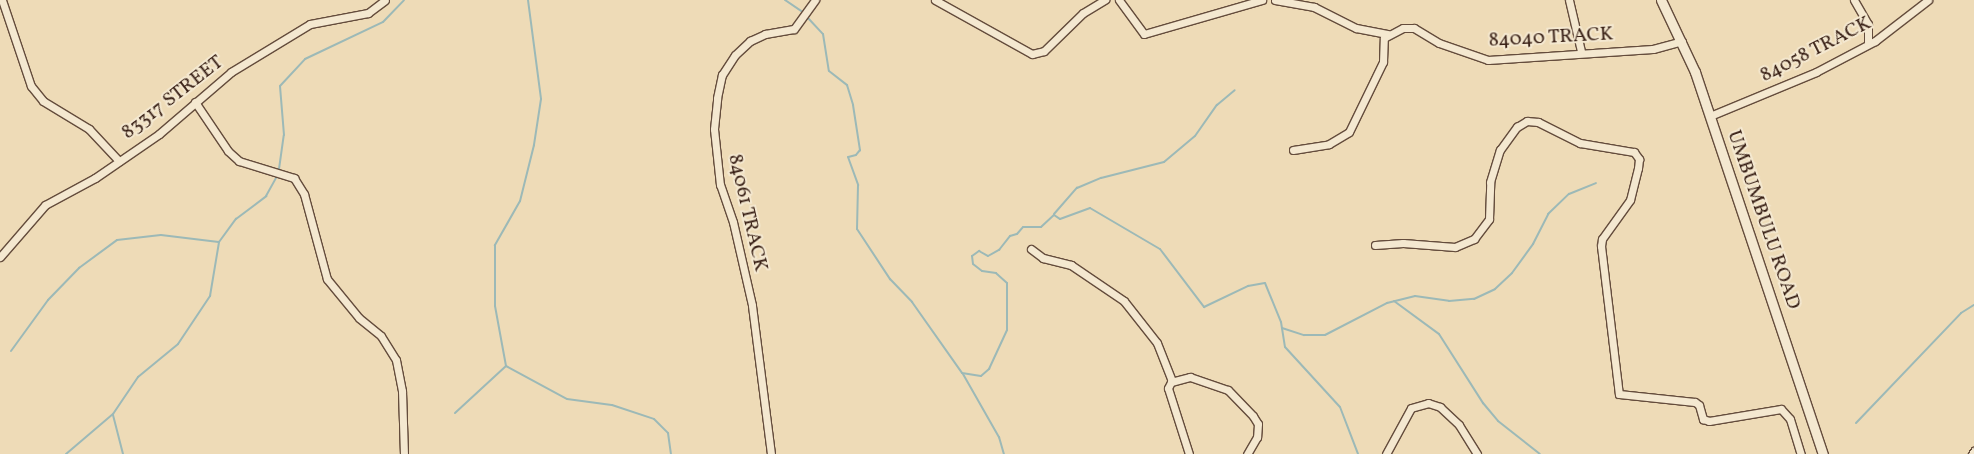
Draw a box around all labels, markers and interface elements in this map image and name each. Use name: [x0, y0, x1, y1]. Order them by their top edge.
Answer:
street label: 84058 TRACK: [1756, 12, 1876, 88]
street label: 84040 TRACK: [1488, 23, 1614, 53]
street label: 83317 STREET: [117, 51, 229, 145]
street label: UMBUMBULU ROAD: [1721, 127, 1805, 313]
street label: 84061 TRACK: [722, 152, 772, 274]

